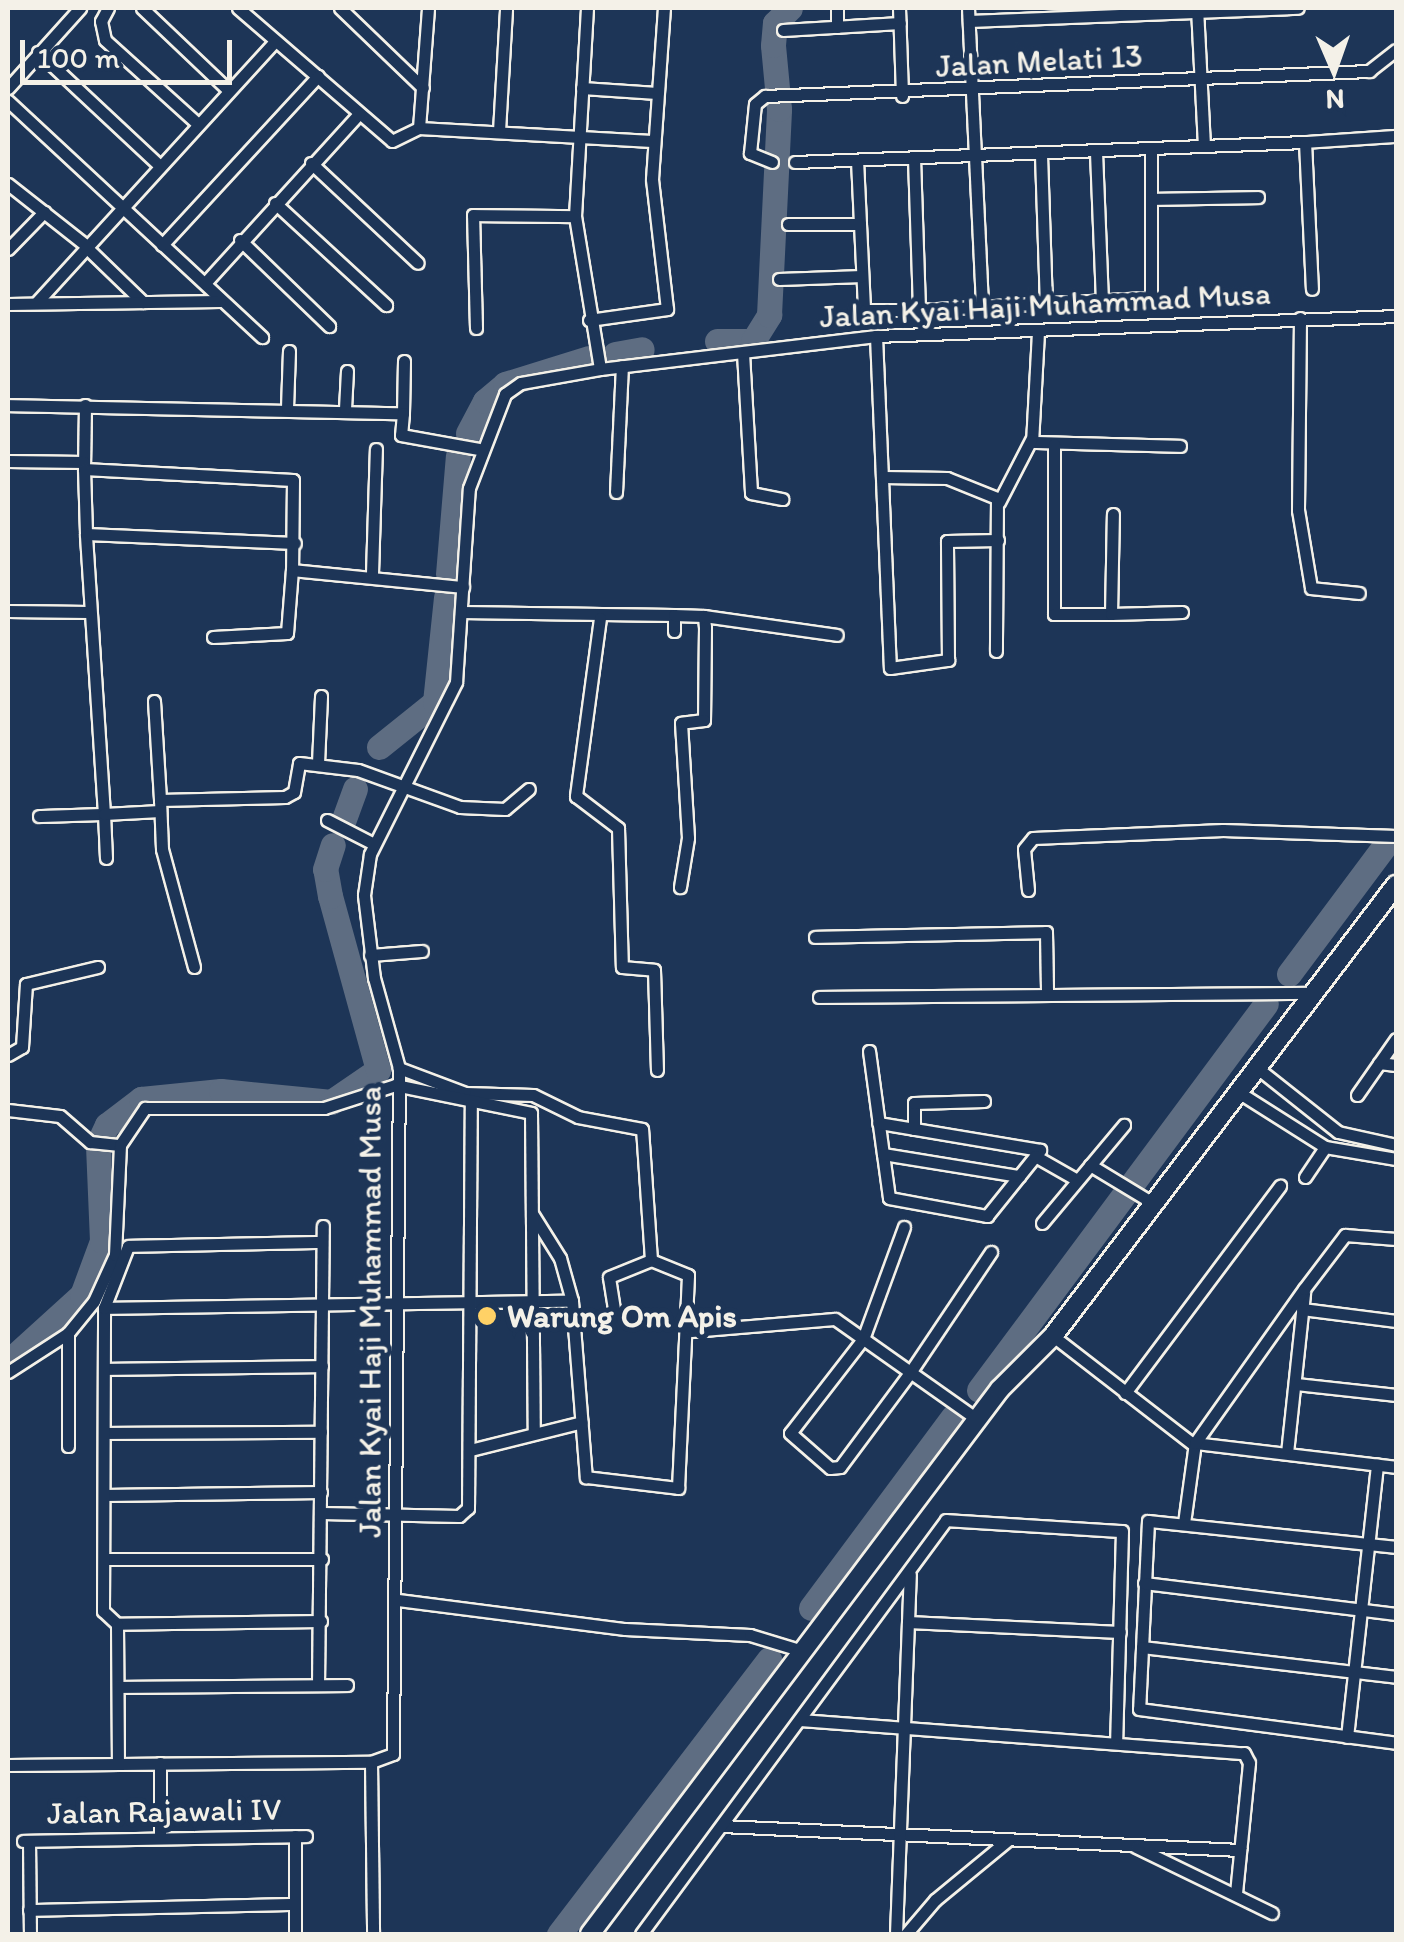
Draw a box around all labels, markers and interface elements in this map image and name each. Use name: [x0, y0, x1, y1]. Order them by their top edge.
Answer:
scale bar: [25, 20, 238, 82]
north arrow: [1284, 20, 1384, 120]
street label: Jalan Melati 13: [935, 36, 1143, 86]
text: 100 m: [37, 39, 120, 76]
text: N: [1325, 83, 1345, 117]
street label: Jalan Kyai Haji Muhammad Musa: [818, 274, 1272, 336]
street label: Jalan Kyai Haji Muhammad Musa: [351, 1086, 389, 1538]
place label: Warung Om Apis: [507, 1297, 738, 1335]
marker: Warung Om Apis: [476, 1305, 498, 1327]
street label: Jalan Rajawali IV: [47, 1790, 281, 1832]

